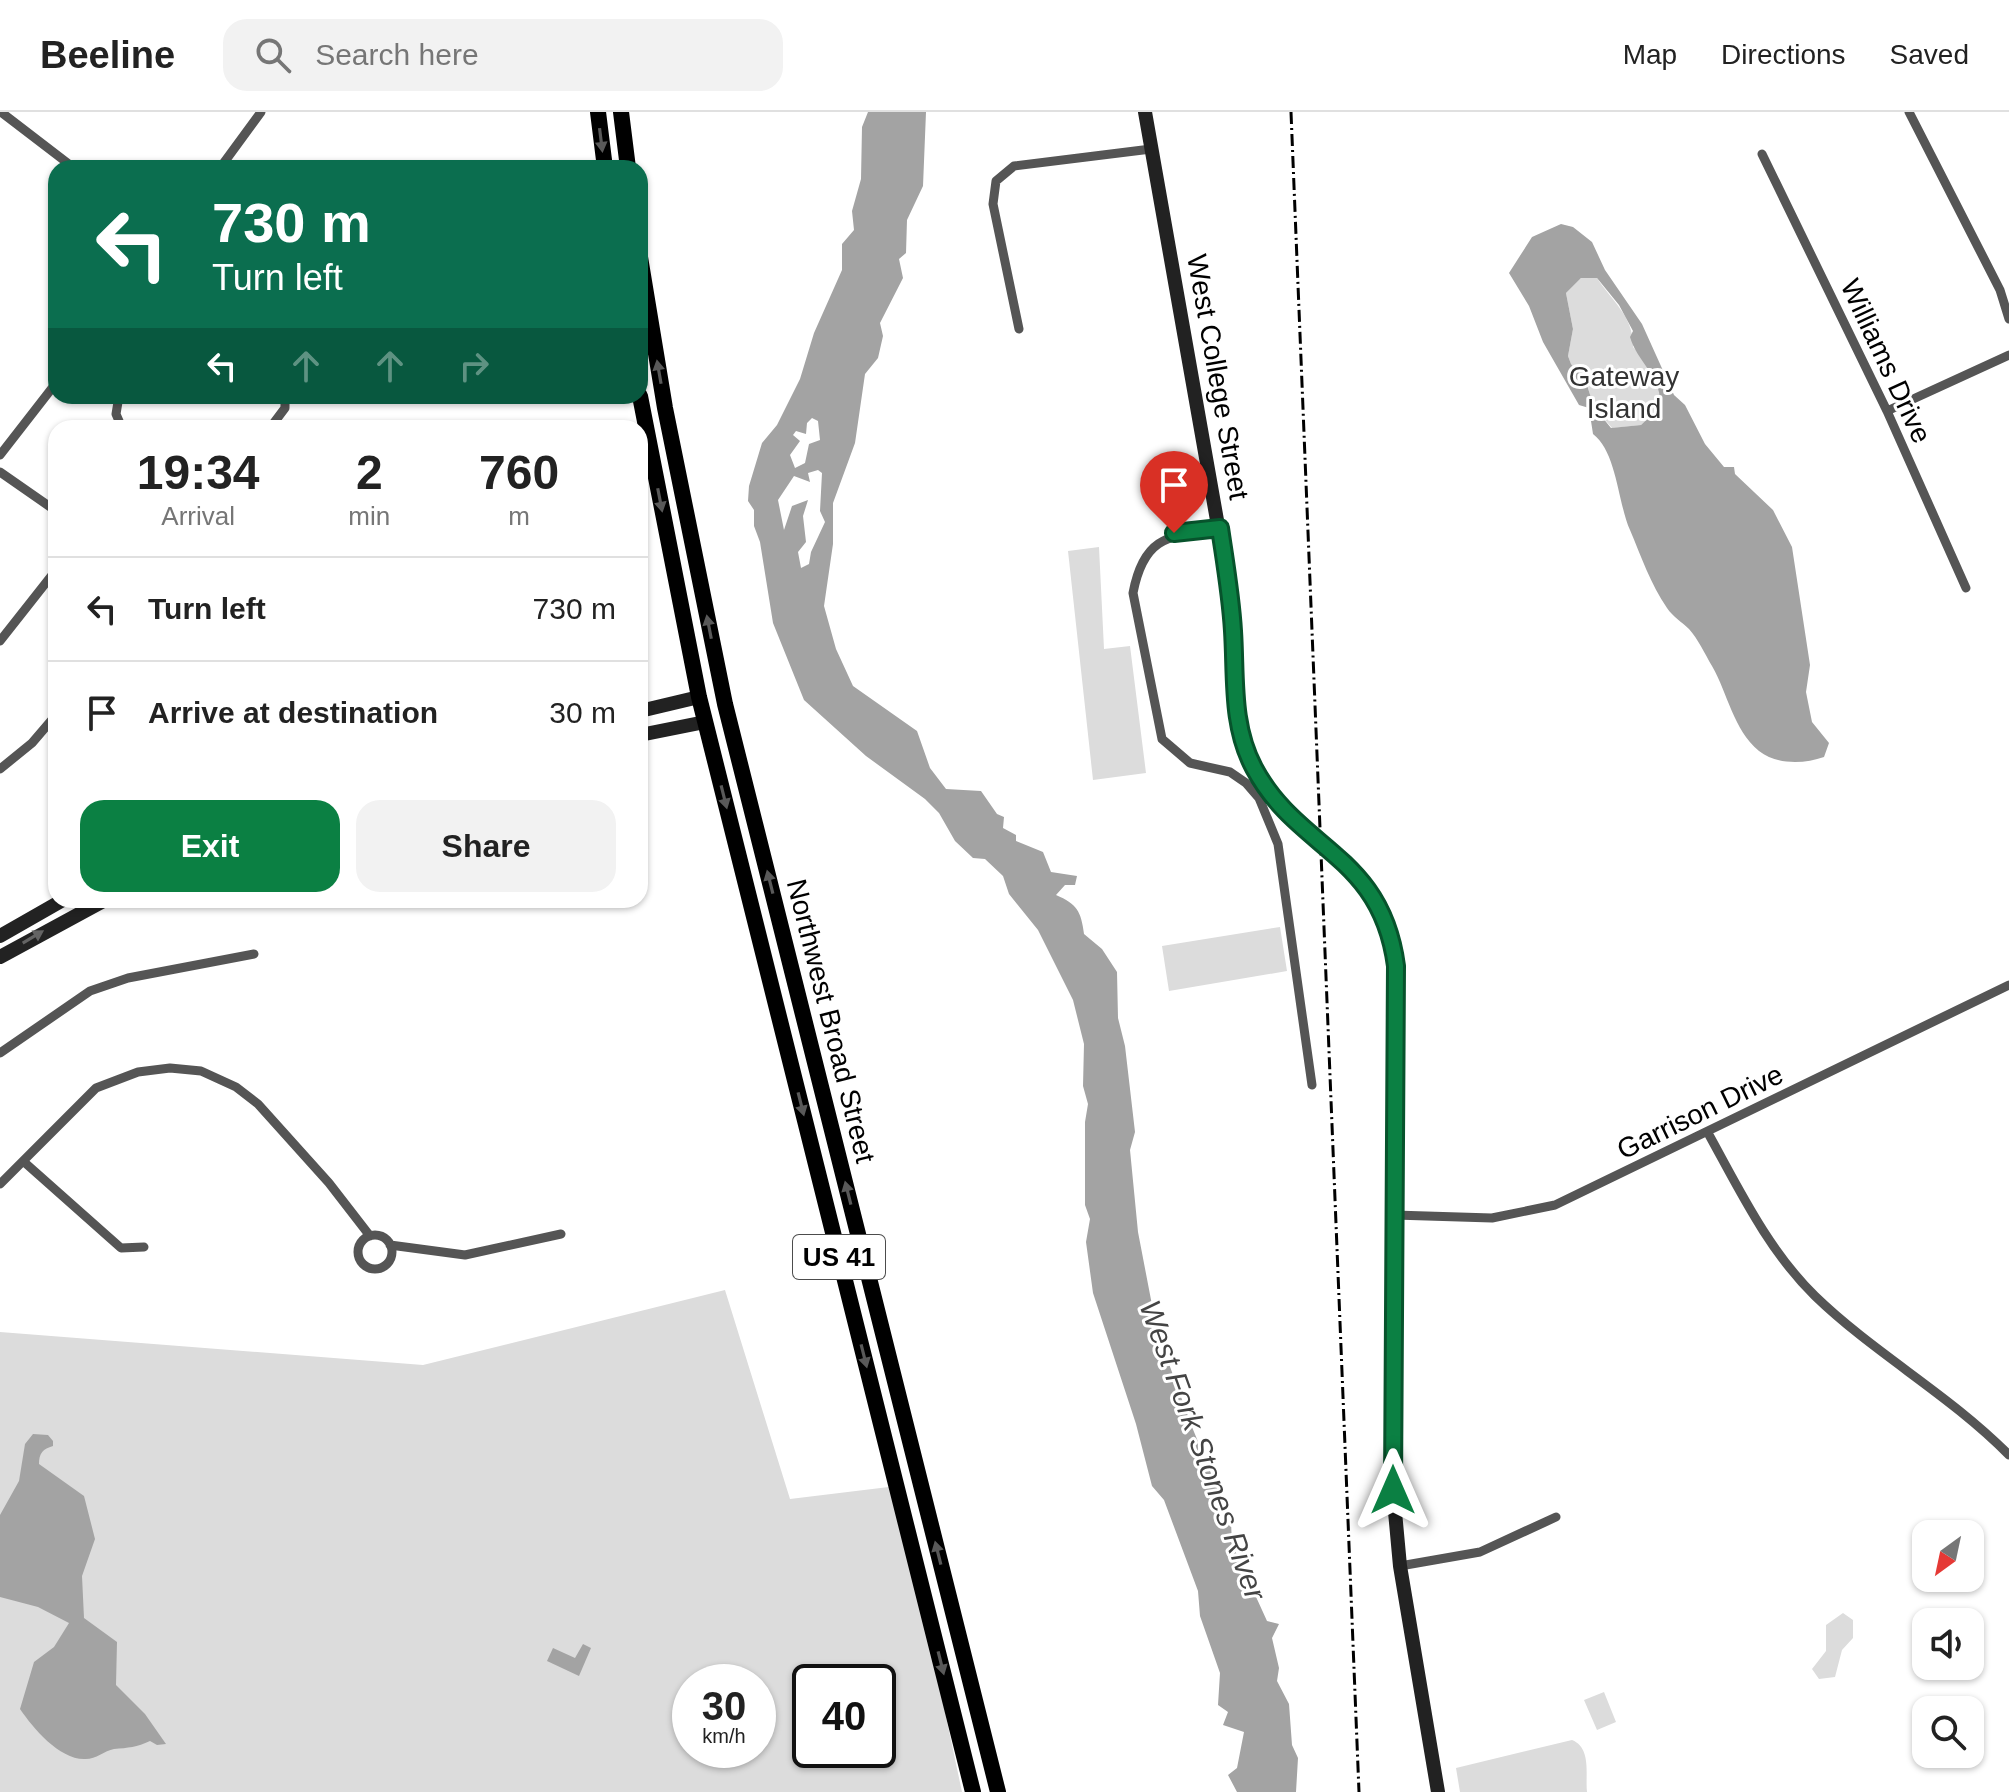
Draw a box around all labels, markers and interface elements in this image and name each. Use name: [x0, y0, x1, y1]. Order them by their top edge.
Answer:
search box: [223, 19, 783, 91]
icon: search: [251, 33, 295, 77]
text: Beeline: [40, 34, 175, 76]
text: Search here: [315, 38, 479, 71]
text: Map: [1623, 39, 1677, 70]
text: Directions: [1721, 39, 1846, 70]
text: Saved: [1890, 39, 1969, 70]
one-way arrow: [595, 128, 608, 153]
text: 730 m: [212, 191, 371, 254]
icon: left: [80, 192, 184, 296]
street label: West College Street: [1181, 252, 1255, 502]
text: Turn left: [212, 257, 343, 298]
street label: Williams Drive: [1834, 274, 1938, 448]
icon: left: [200, 344, 244, 388]
icon: ahead: [284, 344, 328, 388]
icon: ahead: [368, 344, 412, 388]
icon: right: [452, 344, 496, 388]
one-way arrow: [652, 359, 665, 384]
park label: Gateway Island: [1569, 361, 1679, 424]
text: 19:34: [137, 446, 260, 499]
text: 2: [356, 446, 383, 499]
text: 760: [479, 446, 559, 499]
pin: [1140, 451, 1208, 533]
icon: arrive: [1152, 463, 1196, 507]
one-way arrow: [654, 488, 666, 513]
text: Arrival: [161, 501, 235, 531]
text: min: [348, 501, 390, 531]
text: m: [508, 501, 530, 531]
icon: left: [80, 587, 124, 631]
text: Turn left: [148, 592, 266, 625]
text: 730 m: [533, 592, 616, 625]
one-way arrow: [703, 615, 715, 640]
icon: arrive: [80, 691, 124, 735]
text: Arrive at destination: [148, 696, 438, 729]
text: 30 m: [549, 696, 616, 729]
one-way arrow: [718, 785, 731, 810]
button: Exit: [80, 800, 340, 892]
button: Share: [356, 800, 616, 892]
one-way arrow: [763, 870, 775, 895]
street label: Northwest Broad Street: [781, 876, 881, 1166]
one-way arrow: [22, 930, 44, 944]
street label: Garrison Drive: [1612, 1059, 1788, 1165]
one-way arrow: [795, 1091, 807, 1116]
one-way arrow: [841, 1180, 853, 1205]
road number: US 41: [793, 1235, 885, 1279]
water label: West Fork Stones River: [1133, 1296, 1273, 1605]
one-way arrow: [858, 1344, 871, 1369]
position arrow: [1351, 1448, 1435, 1532]
north arrow: [1912, 1520, 1984, 1592]
map controls: [1912, 1520, 1984, 1768]
one-way arrow: [932, 1541, 944, 1566]
button: sound: [1912, 1608, 1984, 1680]
one-way arrow: [935, 1650, 947, 1675]
speed limit sign: 40: [792, 1664, 896, 1768]
text: 30: [702, 1684, 746, 1728]
button: search: [1912, 1696, 1984, 1768]
text: km/h: [702, 1725, 746, 1747]

